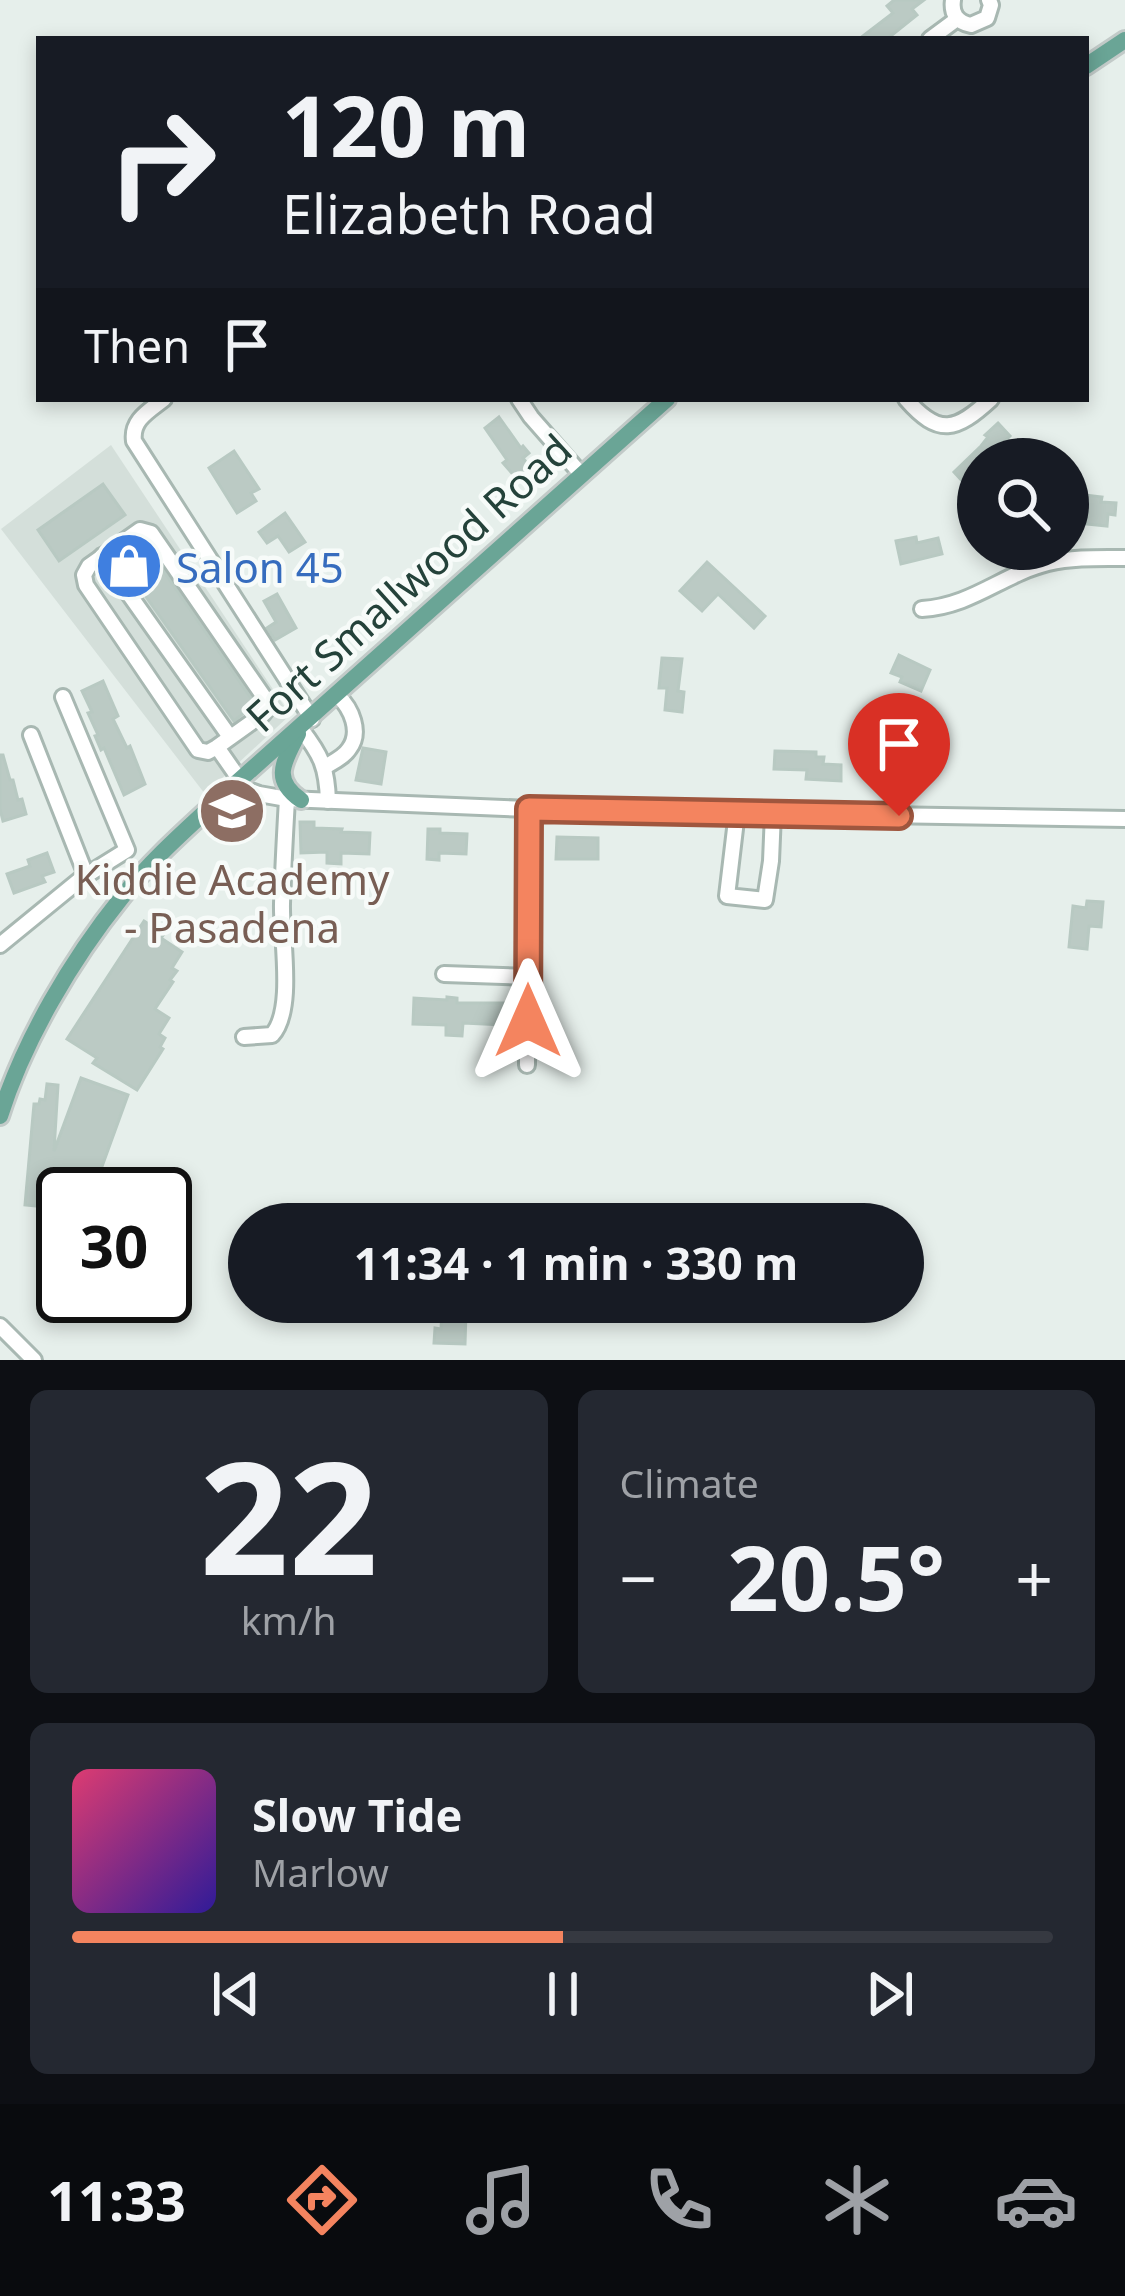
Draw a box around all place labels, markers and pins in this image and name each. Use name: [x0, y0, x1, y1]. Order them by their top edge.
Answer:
shop icon: Salon 45: [94, 531, 164, 601]
place label: Salon 45: [176, 538, 344, 595]
pin: [848, 693, 950, 816]
school or university icon: Kiddie Academy - Pasadena: [197, 776, 267, 846]
place label: Kiddie Academy - Pasadena: [75, 850, 390, 955]

